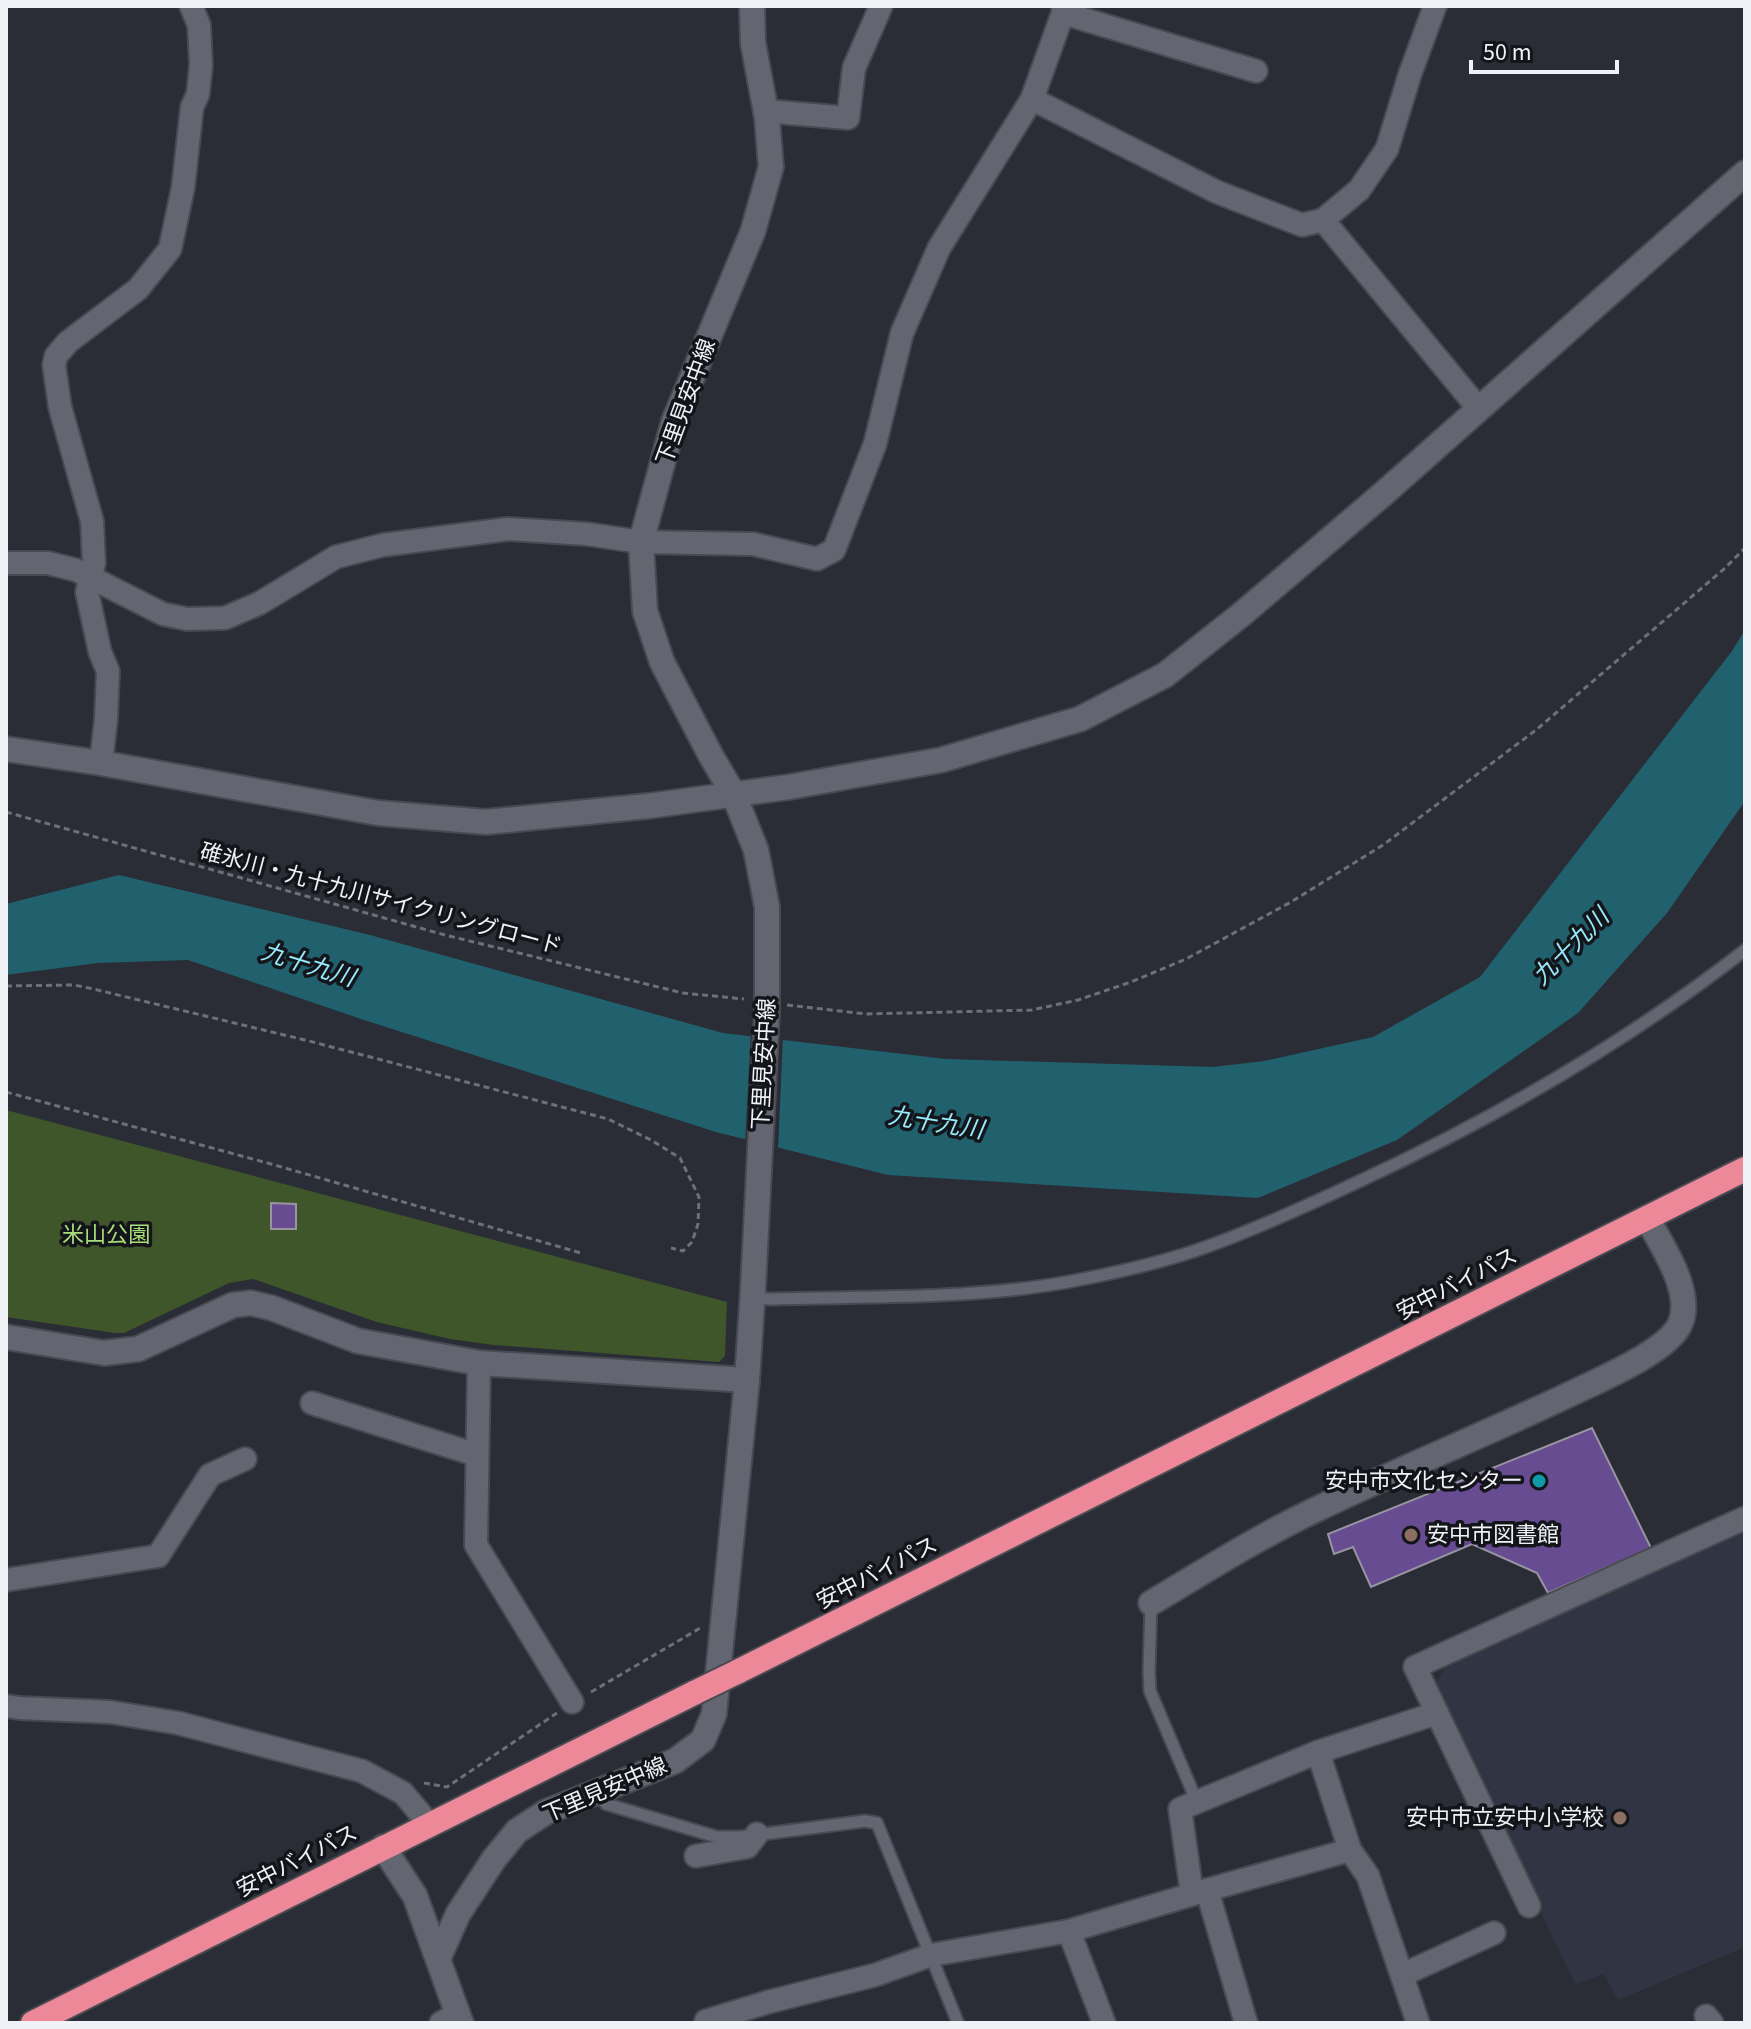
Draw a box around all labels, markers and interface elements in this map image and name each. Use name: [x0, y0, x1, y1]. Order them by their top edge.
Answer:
scale bar: [1471, 24, 1617, 74]
text: 50 m: [1483, 35, 1532, 70]
street label: 下里見安中線: [648, 335, 724, 469]
street label: 碓氷川・九十九川サイクリングロード: [196, 835, 566, 963]
water label: 九十九川: [1525, 899, 1619, 993]
water label: 九十九川: [257, 934, 362, 997]
street label: 下里見安中線: [745, 997, 783, 1131]
water label: 九十九川: [886, 1098, 989, 1148]
park label: 米山公園: [62, 1219, 150, 1251]
street label: 安中バイパス: [1391, 1240, 1523, 1328]
place label: 安中市文化センター: [1325, 1465, 1523, 1497]
marker: 安中市文化センター: [1530, 1472, 1548, 1490]
place label: 安中市図書館: [1427, 1519, 1559, 1551]
marker: 安中市図書館: [1402, 1526, 1420, 1544]
street label: 安中バイパス: [811, 1529, 943, 1617]
street label: 下里見安中線: [538, 1749, 672, 1831]
place label: 安中市立安中小学校: [1406, 1802, 1604, 1834]
marker: 安中市立安中小学校: [1611, 1809, 1629, 1827]
street label: 安中バイパス: [231, 1817, 363, 1905]

